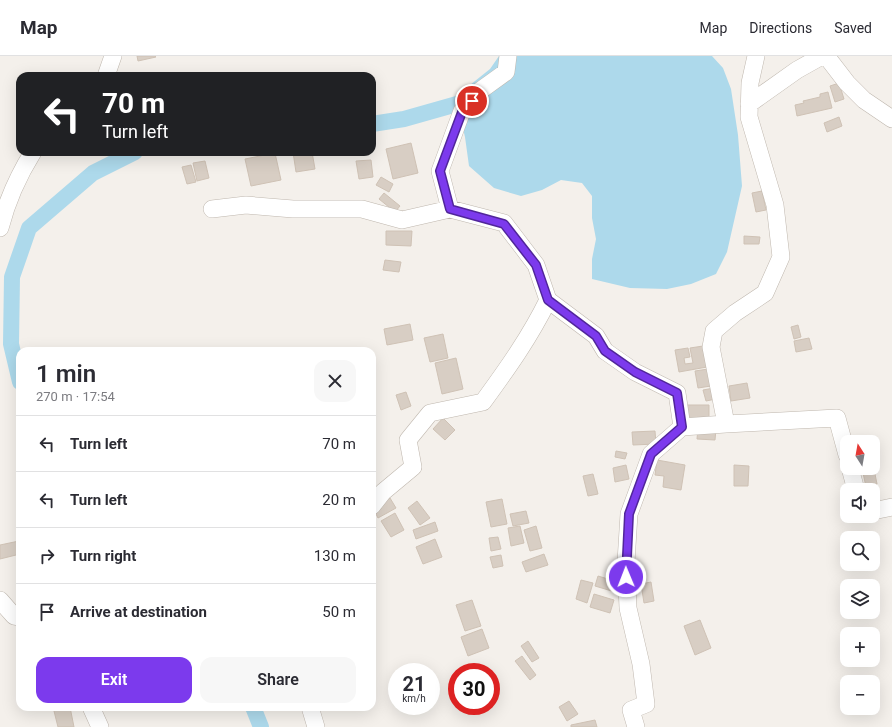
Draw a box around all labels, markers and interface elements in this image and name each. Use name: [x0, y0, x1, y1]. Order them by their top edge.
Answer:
text: Map: [20, 16, 58, 39]
text: Map: [700, 20, 727, 36]
text: Directions: [749, 20, 812, 36]
text: Saved: [834, 20, 872, 36]
pin: [455, 84, 489, 118]
text: 70 m: [102, 87, 165, 120]
icon: left: [36, 88, 88, 140]
icon: arrive: [461, 90, 483, 112]
text: Turn left: [102, 121, 168, 142]
text: 1 min: [36, 360, 96, 388]
button: close: [314, 360, 356, 402]
text: 270 m · 17:54: [36, 389, 115, 404]
icon: left: [36, 433, 58, 455]
text: Turn left: [70, 435, 127, 453]
text: 70 m: [322, 435, 356, 453]
north arrow: [840, 435, 880, 475]
map controls: [840, 435, 880, 715]
button: sound: [840, 483, 880, 523]
icon: left: [36, 489, 58, 511]
text: Turn left: [70, 491, 127, 509]
text: 20 m: [322, 491, 356, 509]
button: search: [840, 531, 880, 571]
icon: right: [36, 545, 58, 567]
text: Turn right: [70, 547, 136, 565]
text: 130 m: [314, 547, 356, 565]
position arrow: [605, 556, 647, 598]
button: layers: [840, 579, 880, 619]
icon: arrive: [36, 601, 58, 623]
text: Arrive at destination: [70, 603, 207, 621]
text: 50 m: [322, 603, 356, 621]
button: +: [840, 627, 880, 667]
button: Exit: [36, 657, 192, 703]
button: Share: [200, 657, 356, 703]
speed limit sign: 30: [448, 663, 500, 715]
text: 21: [403, 672, 425, 696]
button: −: [840, 675, 880, 715]
text: km/h: [402, 693, 426, 704]

